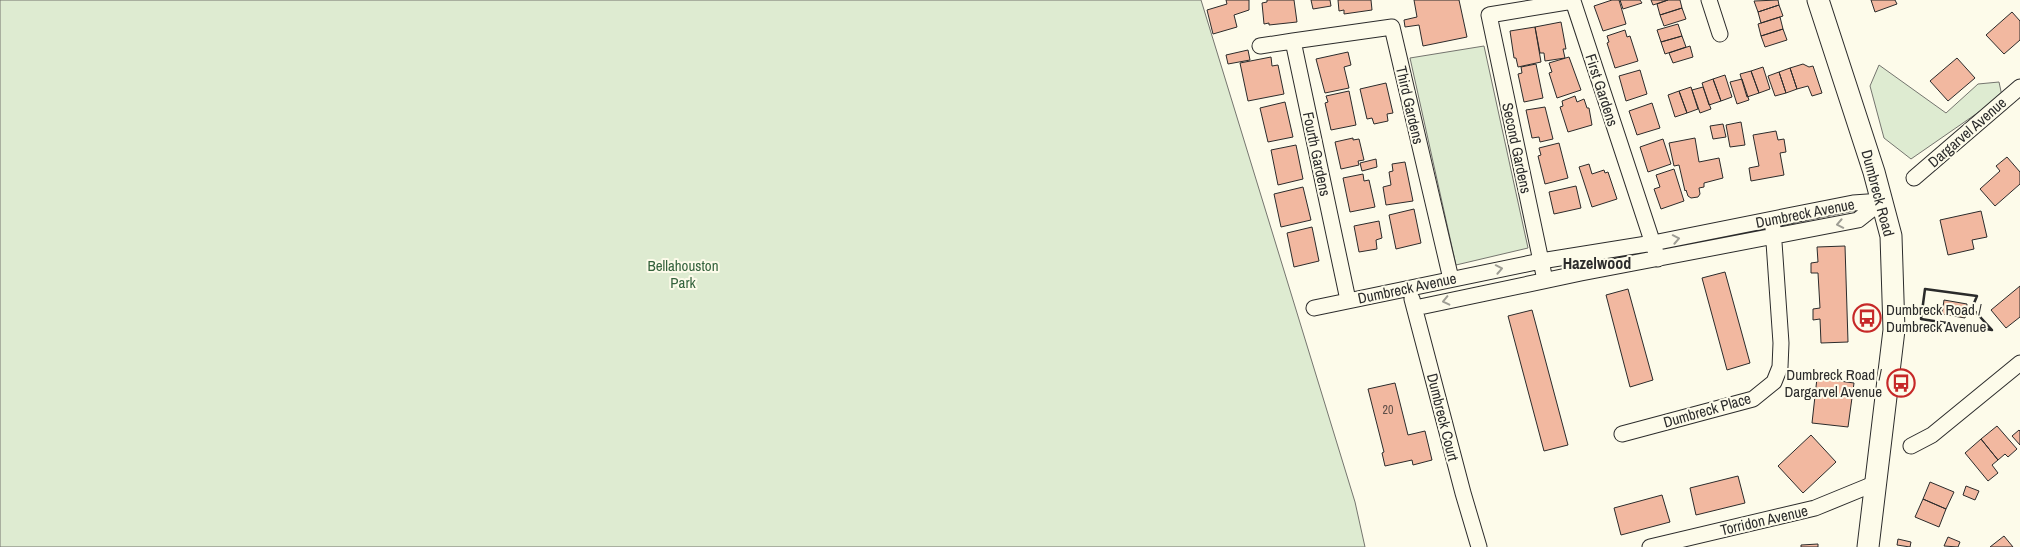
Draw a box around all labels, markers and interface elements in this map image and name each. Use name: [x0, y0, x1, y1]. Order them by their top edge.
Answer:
street label: First Gardens: [1580, 51, 1624, 129]
street label: Third Gardens: [1391, 64, 1429, 146]
street label: Dargarvel Avenue: [1923, 92, 2011, 172]
street label: Second Gardens: [1497, 101, 1537, 195]
street label: Fourth Gardens: [1298, 110, 1336, 198]
street label: Dumbreck Road: [1856, 147, 1900, 239]
street label: Dumbreck Avenue: [1754, 193, 1856, 233]
one-way arrow: [1836, 218, 1845, 229]
one-way arrow: [1672, 234, 1681, 244]
district label: Hazelwood: [1563, 252, 1631, 274]
park label: Bellahouston Park: [647, 255, 719, 293]
one-way arrow: [1494, 265, 1503, 275]
street label: Dumbreck Avenue: [1356, 267, 1458, 309]
one-way arrow: [1442, 295, 1450, 306]
place label: Dumbreck Road / Dumbreck Avenue: [1886, 299, 1986, 337]
bus stop icon: Dumbreck Road / Dumbreck Avenue: [1852, 303, 1882, 333]
place label: Dumbreck Road / Dargarvel Avenue: [1784, 364, 1883, 402]
bus stop icon: Dumbreck Road / Dargarvel Avenue: [1886, 368, 1916, 398]
street label: Dumbreck Court: [1422, 371, 1464, 464]
street label: Dumbreck Place: [1661, 387, 1753, 433]
house number: 20: [1383, 402, 1393, 418]
street label: Torridon Avenue: [1718, 500, 1810, 540]

